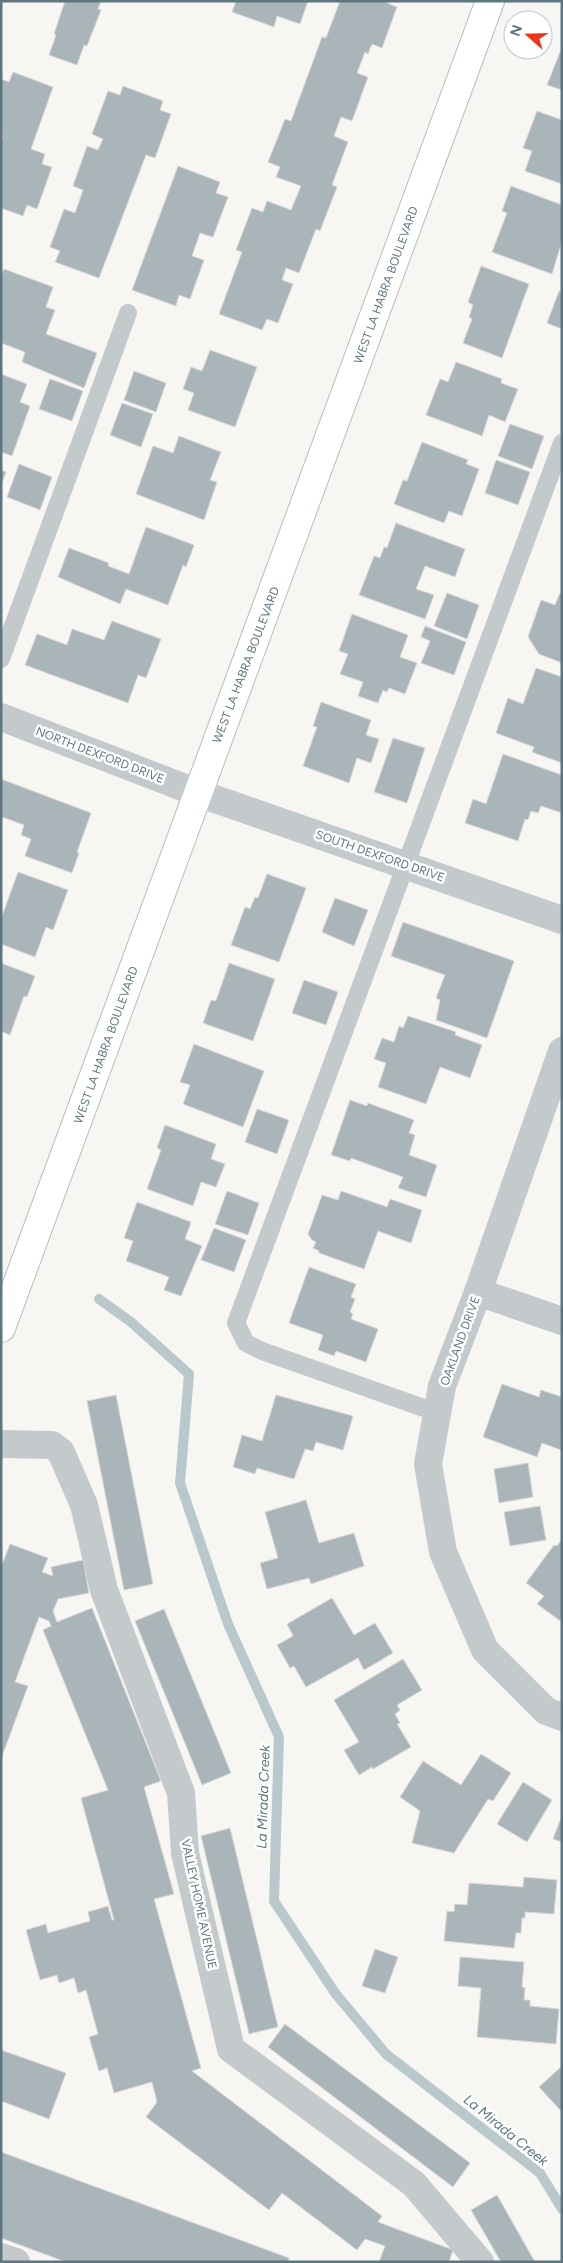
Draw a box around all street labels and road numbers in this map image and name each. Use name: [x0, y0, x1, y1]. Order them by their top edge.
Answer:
street label: WEST LA HABRA BOULEVARD: [351, 205, 421, 365]
street label: WEST LA HABRA BOULEVARD: [210, 585, 282, 745]
street label: NORTH DEXFORD DRIVE: [34, 724, 166, 786]
street label: SOUTH DEXFORD DRIVE: [314, 827, 446, 885]
street label: WEST LA HABRA BOULEVARD: [71, 965, 141, 1125]
street label: OAKLAND DRIVE: [437, 1294, 483, 1388]
street label: VALLEY HOME AVENUE: [178, 1838, 220, 1970]

